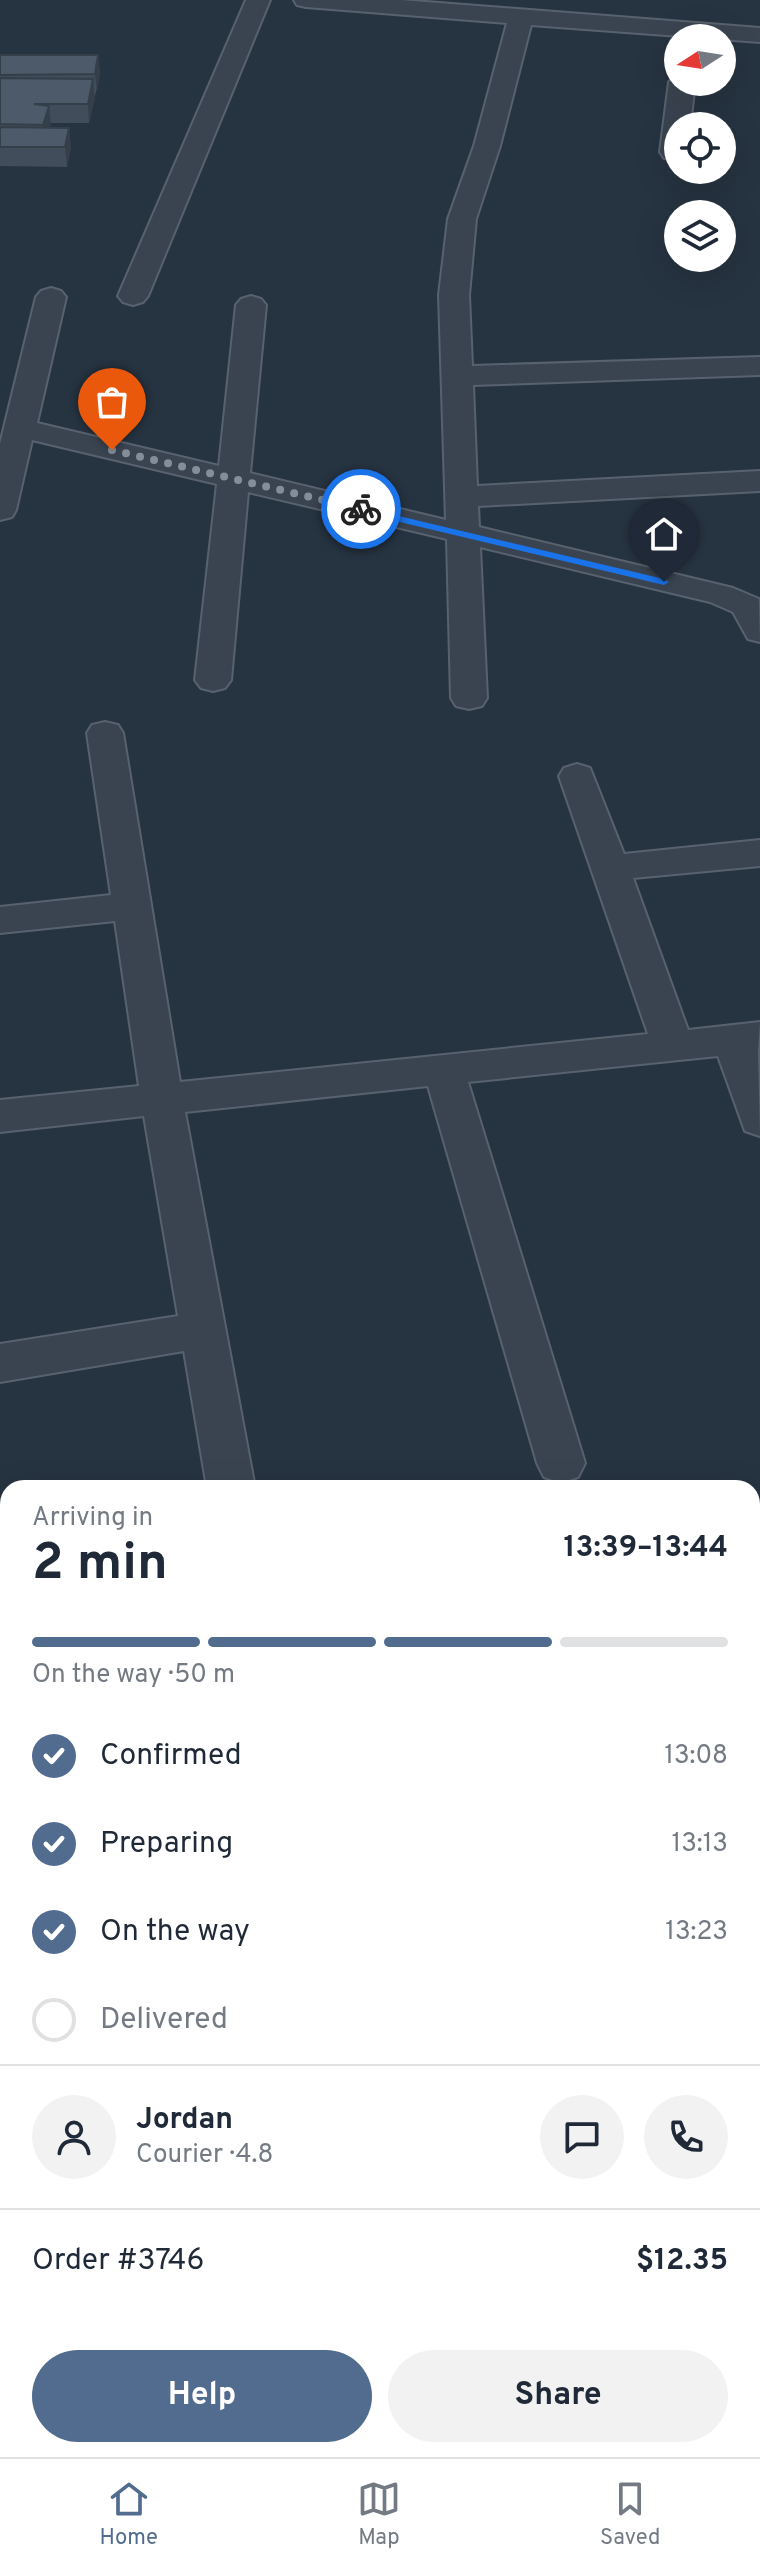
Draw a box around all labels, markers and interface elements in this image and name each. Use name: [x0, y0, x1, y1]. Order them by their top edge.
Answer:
north arrow: [664, 24, 736, 96]
map controls: [664, 24, 736, 272]
button: locate: [664, 112, 736, 184]
button: layers: [664, 200, 736, 272]
pin: [78, 368, 146, 450]
icon: bag: [90, 380, 134, 424]
courier: [321, 469, 401, 549]
icon: bike: [339, 487, 383, 531]
pin: [630, 500, 698, 582]
icon: home: [642, 512, 686, 556]
text: Arriving in: [32, 1502, 153, 1535]
text: 13:39–13:44: [563, 1530, 728, 1567]
text: 2 min: [32, 1532, 168, 1598]
text: On the way · 50 m: [32, 1659, 235, 1692]
icon: check: [32, 1734, 76, 1778]
text: Confirmed: [100, 1738, 242, 1775]
text: 13:08: [664, 1740, 728, 1773]
icon: check: [32, 1822, 76, 1866]
text: Preparing: [100, 1826, 233, 1863]
text: 13:13: [671, 1828, 728, 1861]
icon: check: [32, 1910, 76, 1954]
text: On the way: [100, 1914, 250, 1951]
text: 13:23: [665, 1916, 728, 1949]
text: Delivered: [100, 2002, 228, 2039]
button: person: [32, 2095, 116, 2179]
button: chat: [540, 2095, 624, 2179]
button: phone: [644, 2095, 728, 2179]
text: Jordan: [136, 2102, 233, 2139]
text: Courier · 4.8: [136, 2139, 273, 2172]
text: Order #3746: [32, 2243, 204, 2280]
text: $12.35: [636, 2243, 728, 2280]
button: Help: [32, 2350, 372, 2442]
button: Share: [388, 2350, 728, 2442]
tab: Home: [100, 2477, 158, 2552]
tab: Map: [357, 2477, 401, 2552]
tab: Saved: [600, 2477, 660, 2552]

